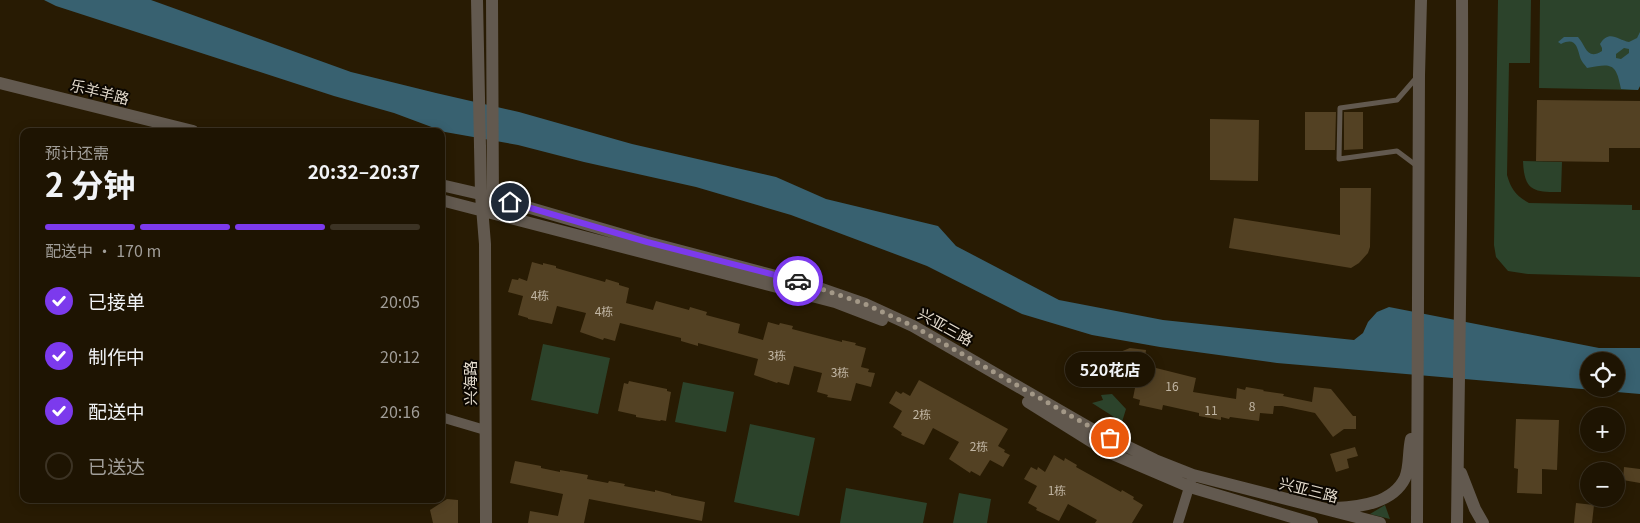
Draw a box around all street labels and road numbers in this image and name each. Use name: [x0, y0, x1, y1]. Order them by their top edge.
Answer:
street label: 乐羊羊路: [68, 74, 132, 108]
street label: 兴亚三路: [915, 302, 977, 350]
street label: 兴海路: [459, 360, 480, 406]
street label: 兴亚三路: [1277, 472, 1341, 506]

